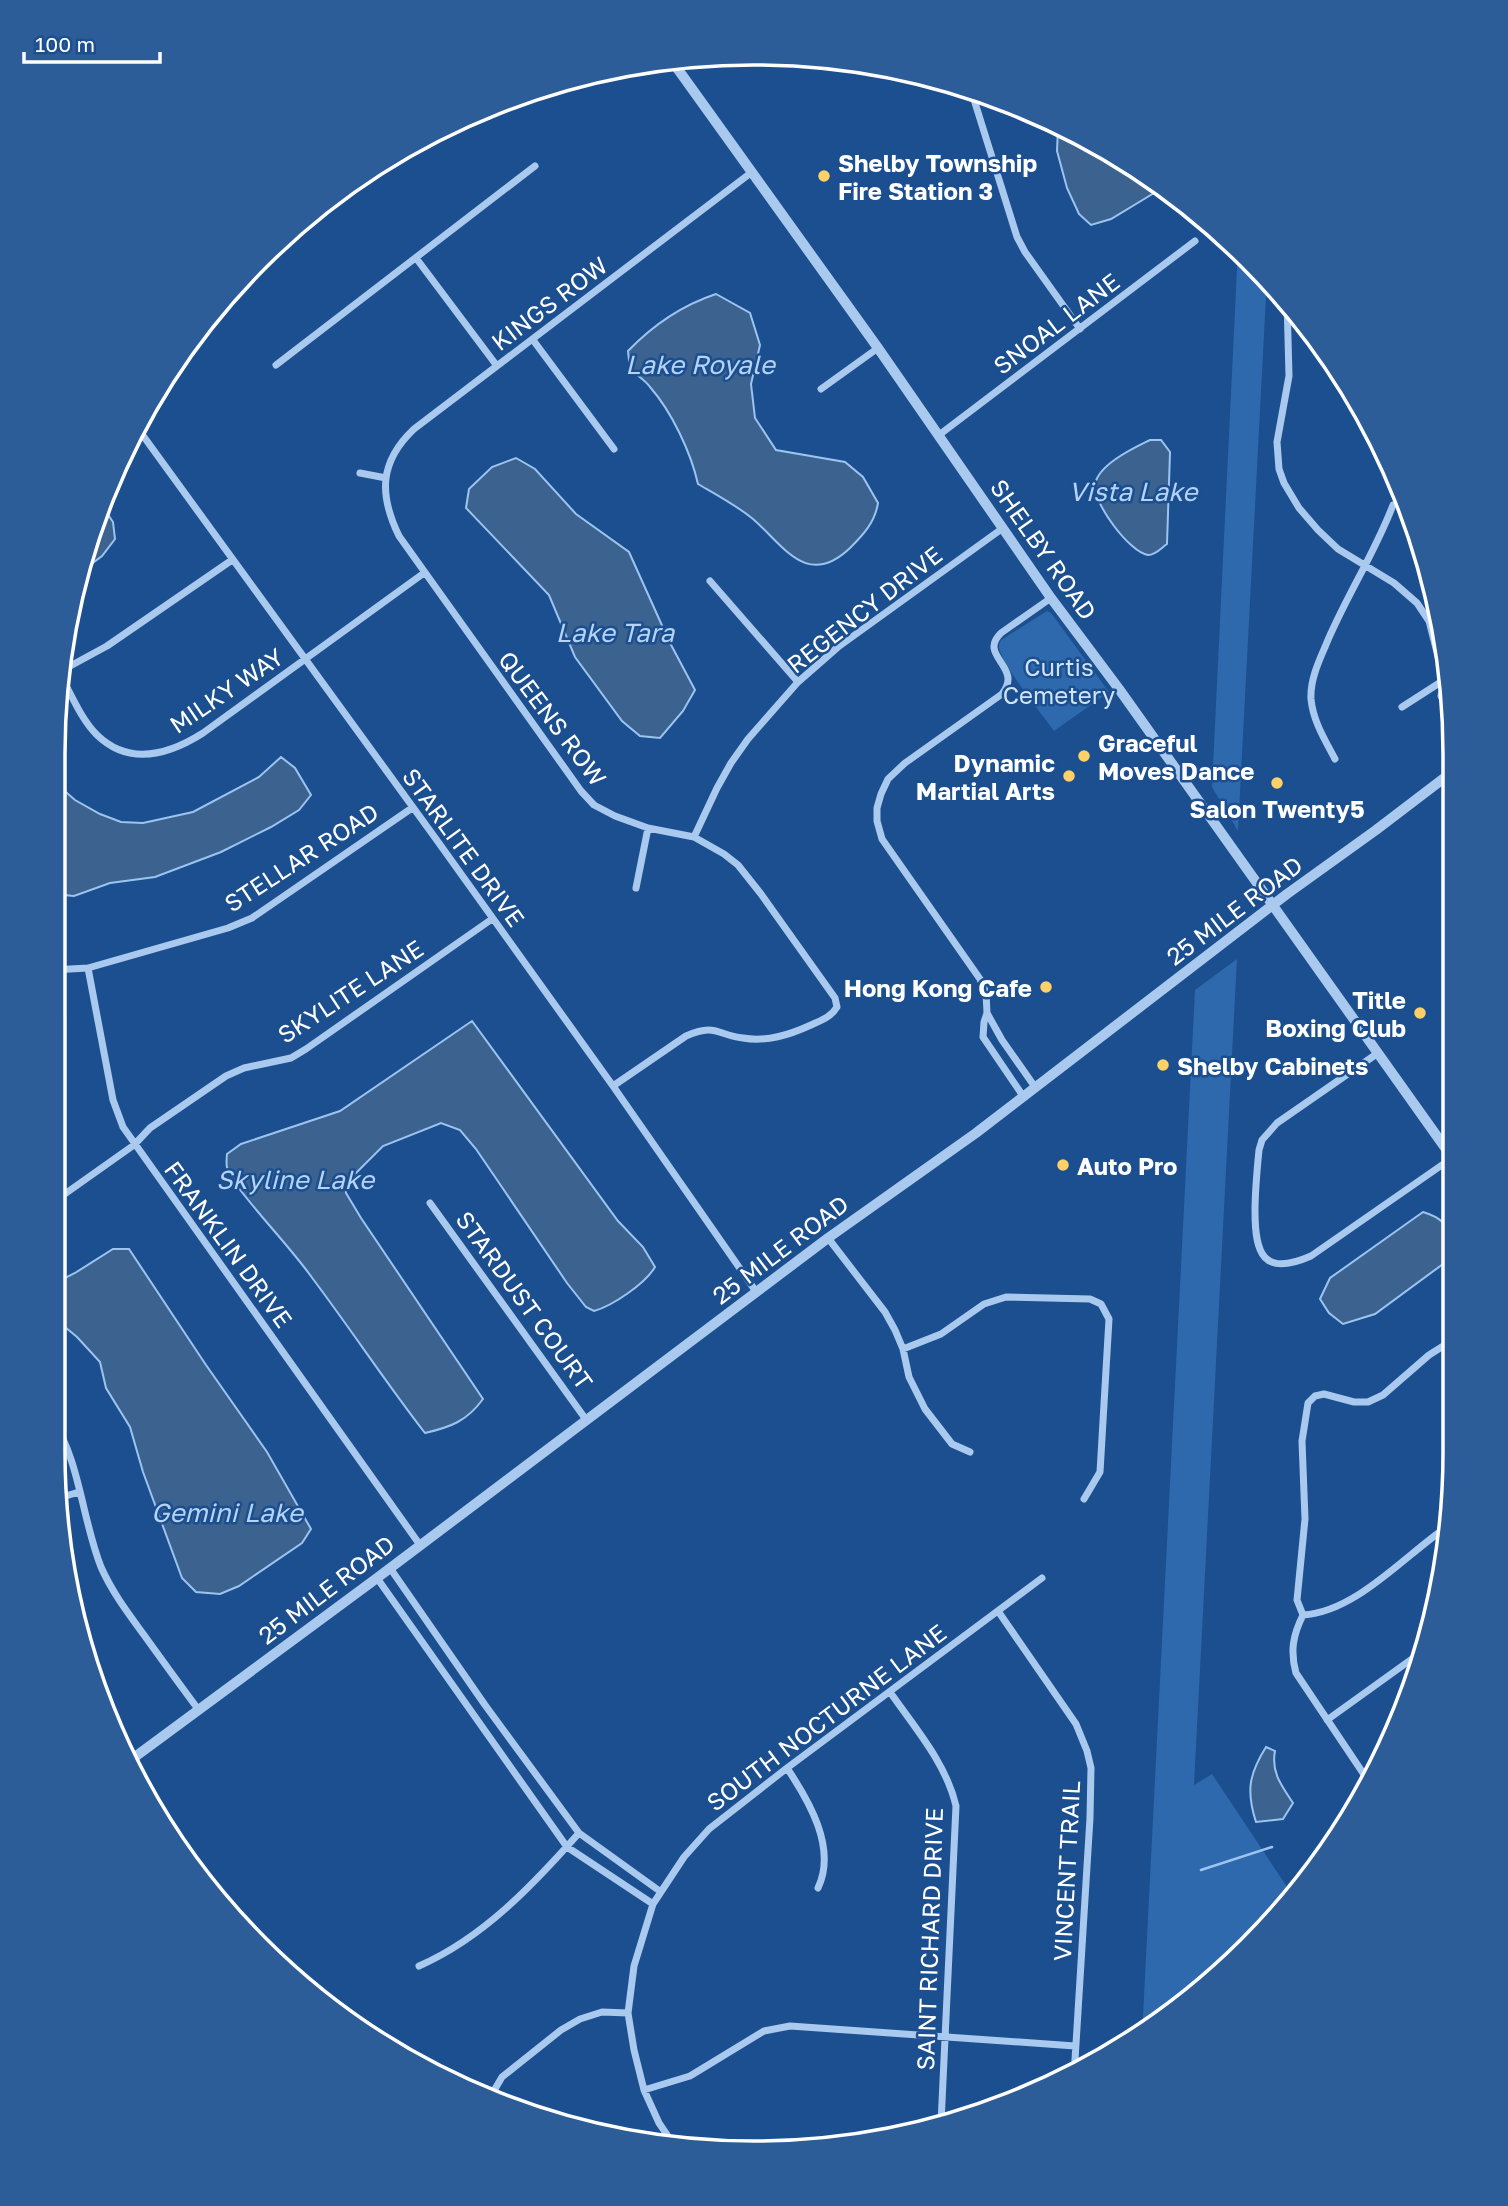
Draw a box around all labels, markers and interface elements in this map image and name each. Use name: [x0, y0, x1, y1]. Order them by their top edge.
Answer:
scale bar: [24, 21, 161, 65]
text: 100 m: [35, 31, 95, 57]
place label: Shelby Township Fire Station 3: [838, 148, 1037, 205]
marker: Shelby Township Fire Station 3: [816, 168, 832, 184]
street label: KINGS ROW: [485, 250, 613, 356]
street label: SNOAL LANE: [987, 266, 1125, 380]
water label: Lake Royale: [625, 349, 777, 380]
street label: SHELBY ROAD: [985, 473, 1103, 625]
water label: Vista Lake: [1069, 476, 1199, 507]
street label: REGENCY DRIVE: [781, 539, 947, 679]
water label: Lake Tara: [556, 617, 676, 648]
street label: MILKY WAY: [164, 641, 289, 739]
street label: QUEENS ROW: [493, 645, 613, 791]
park label: Curtis Cemetery: [1003, 652, 1115, 709]
place label: Graceful Moves Dance: [1098, 728, 1254, 785]
place label: Dynamic Martial Arts: [916, 748, 1055, 805]
marker: Graceful Moves Dance: [1076, 748, 1092, 764]
street label: STARLITE DRIVE: [397, 762, 531, 932]
marker: Dynamic Martial Arts: [1061, 768, 1077, 784]
marker: Salon Twenty5: [1269, 775, 1285, 791]
place label: Salon Twenty5: [1189, 794, 1365, 823]
street label: STELLAR ROAD: [219, 796, 383, 918]
street label: 25 MILE ROAD: [1160, 849, 1308, 971]
street label: SKYLITE LANE: [272, 933, 428, 1049]
place label: Hong Kong Cafe: [844, 973, 1032, 1002]
marker: Hong Kong Cafe: [1038, 979, 1054, 995]
place label: Title Boxing Club: [1265, 985, 1406, 1042]
marker: Title Boxing Club: [1412, 1005, 1428, 1021]
place label: Shelby Cabinets: [1177, 1051, 1368, 1080]
marker: Shelby Cabinets: [1155, 1057, 1171, 1073]
place label: Auto Pro: [1077, 1151, 1177, 1180]
street label: FRANKLIN DRIVE: [159, 1155, 299, 1333]
marker: Auto Pro: [1055, 1157, 1071, 1173]
water label: Skyline Lake: [216, 1164, 376, 1195]
street label: 25 MILE ROAD: [706, 1188, 854, 1310]
street label: STARDUST COURT: [451, 1205, 600, 1395]
water label: Gemini Lake: [151, 1497, 305, 1528]
street label: 25 MILE ROAD: [252, 1528, 400, 1650]
street label: SOUTH NOCTURNE LANE: [700, 1617, 952, 1817]
street label: VINCENT TRAIL: [1047, 1780, 1085, 1962]
street label: SAINT RICHARD DRIVE: [910, 1807, 948, 2071]

